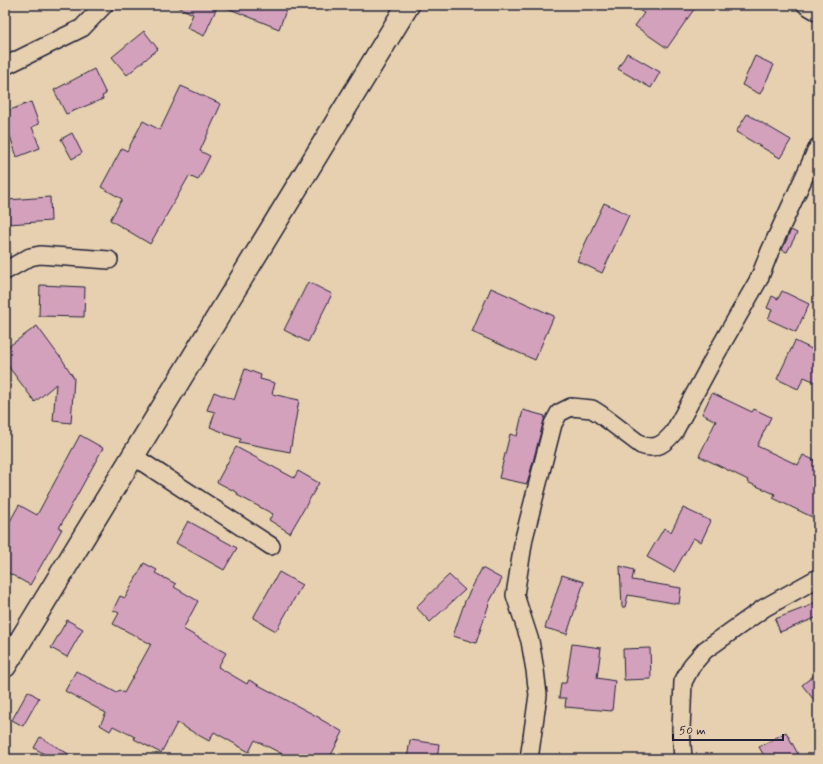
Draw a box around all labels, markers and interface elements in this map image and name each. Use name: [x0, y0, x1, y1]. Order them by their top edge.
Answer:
scale bar: [673, 716, 783, 742]
text: 50 m: [679, 723, 706, 739]

